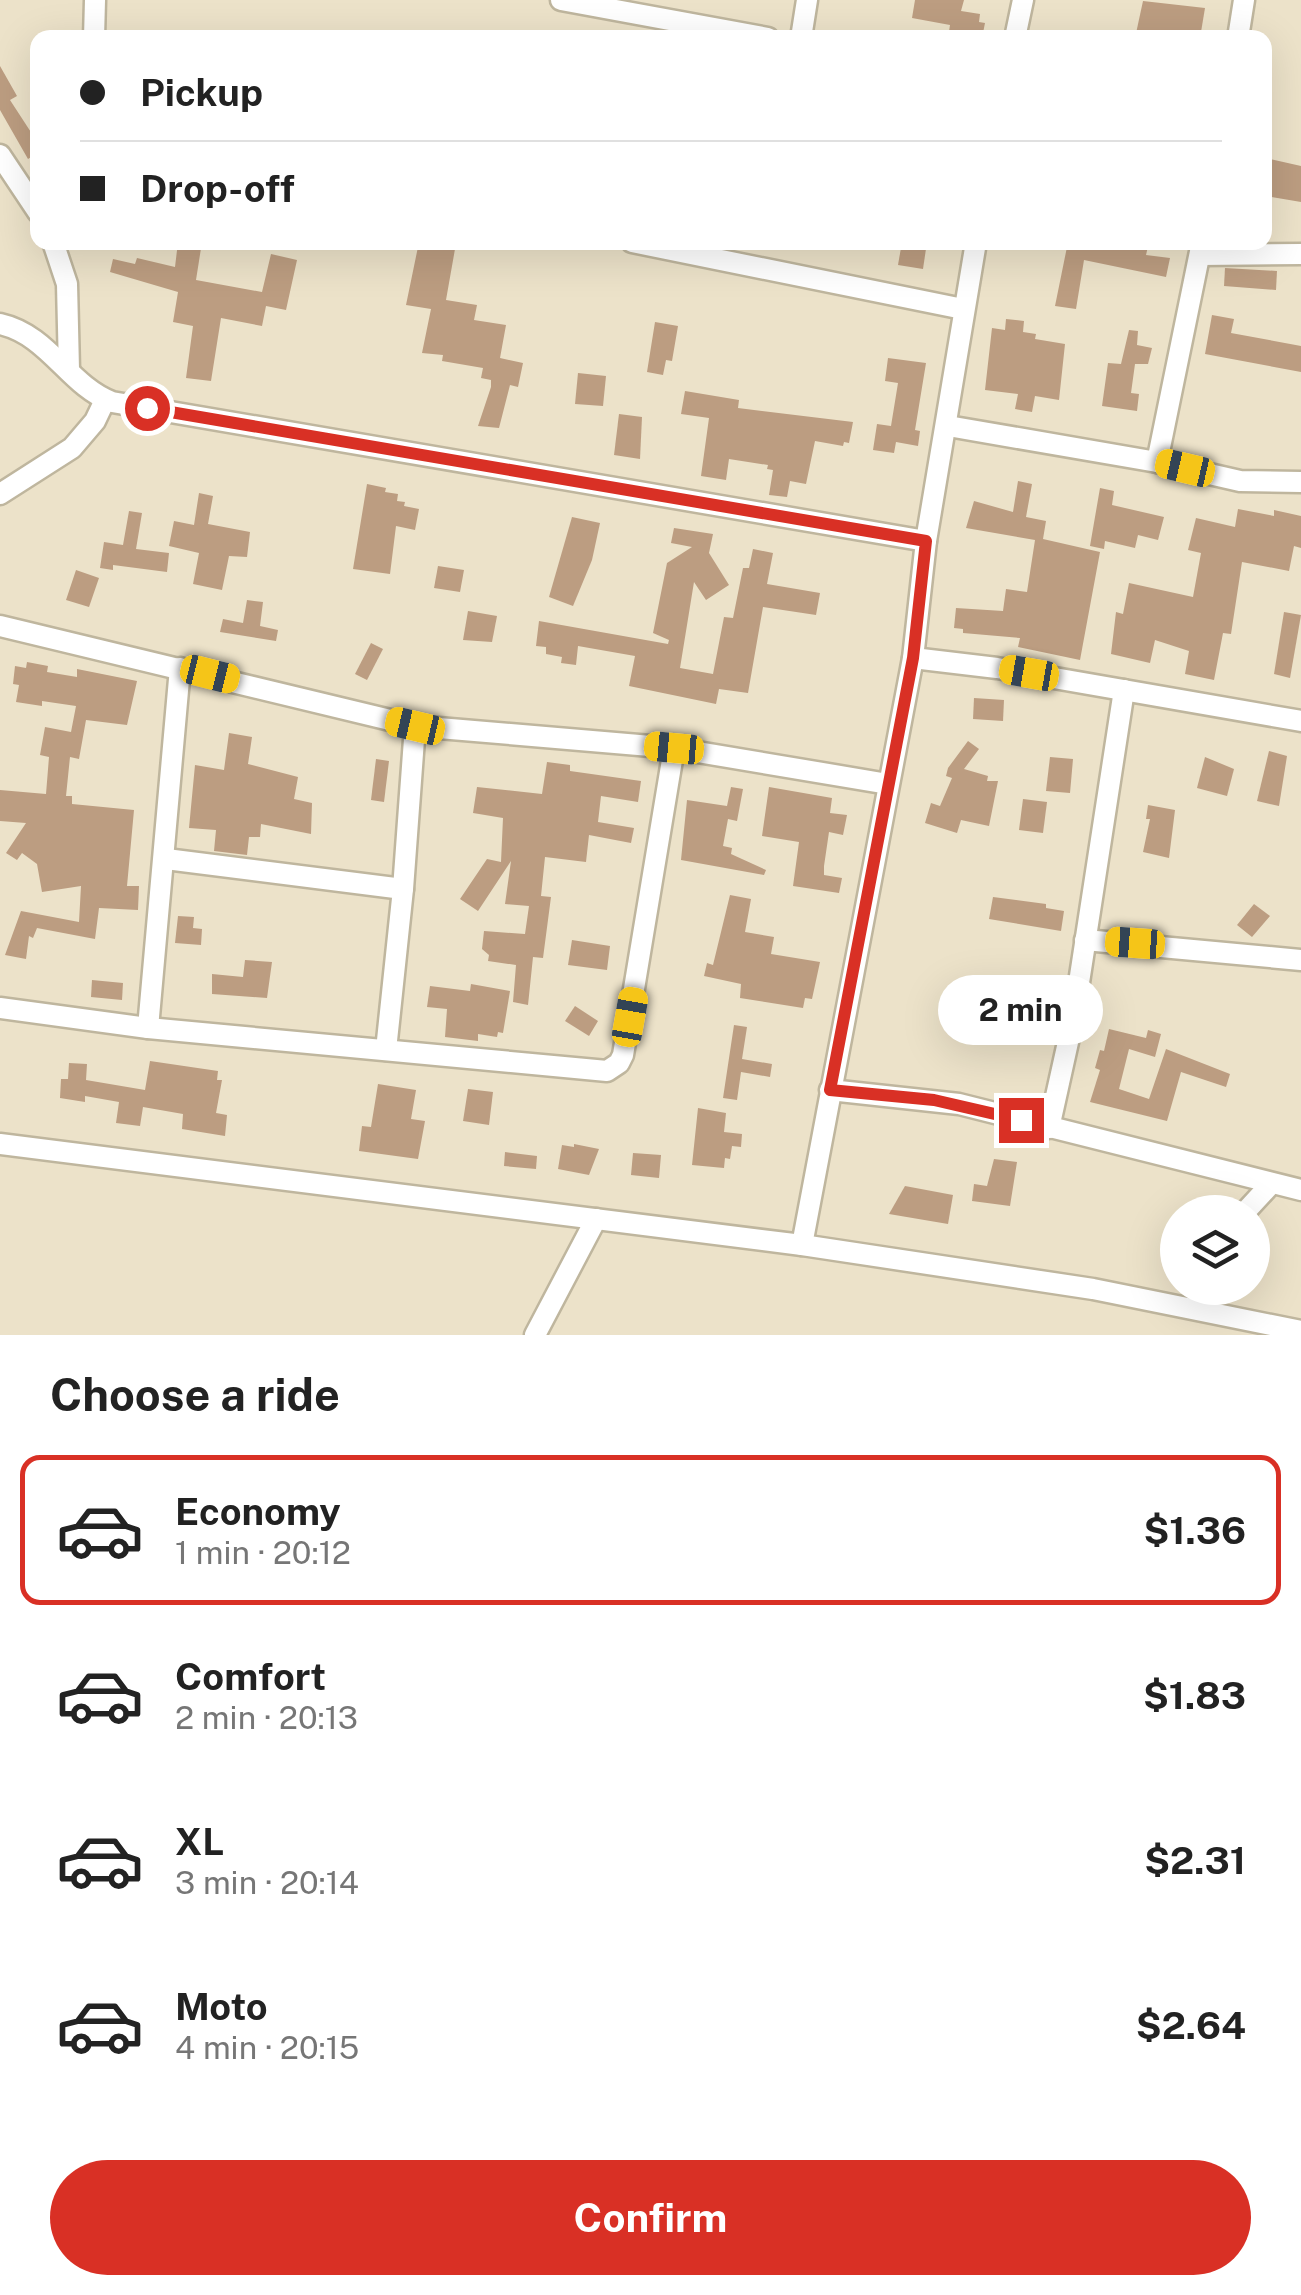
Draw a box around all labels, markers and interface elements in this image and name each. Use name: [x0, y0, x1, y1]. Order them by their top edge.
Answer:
text: Pickup: [140, 70, 263, 115]
text: Drop-off: [140, 166, 295, 211]
route start: [125, 386, 170, 431]
car: [1152, 447, 1218, 489]
car: [177, 652, 243, 696]
car: [997, 653, 1061, 693]
car: [382, 705, 448, 747]
car: [643, 730, 705, 766]
car: [1104, 926, 1166, 960]
callout: 2 min: [938, 975, 1104, 1045]
car: [610, 985, 650, 1049]
text: 2 min: [979, 991, 1062, 1028]
route end: [999, 1098, 1044, 1143]
map controls: [1160, 1195, 1270, 1305]
button: layers: [1160, 1195, 1270, 1305]
text: Choose a ride: [50, 1368, 340, 1421]
icon: car: [55, 1485, 145, 1575]
text: Economy: [175, 1489, 341, 1534]
text: $1.36: [1143, 1508, 1246, 1553]
text: 1 min · 20:12: [175, 1534, 351, 1571]
icon: car: [55, 1650, 145, 1740]
text: Comfort: [175, 1654, 326, 1699]
text: $1.83: [1143, 1673, 1246, 1718]
text: 2 min · 20:13: [175, 1699, 358, 1736]
icon: car: [55, 1815, 145, 1905]
text: XL: [175, 1819, 224, 1864]
text: $2.31: [1144, 1838, 1246, 1883]
text: 3 min · 20:14: [175, 1864, 359, 1901]
icon: car: [55, 1980, 145, 2070]
text: Moto: [175, 1984, 268, 2029]
text: $2.64: [1136, 2003, 1246, 2048]
text: 4 min · 20:15: [175, 2029, 359, 2066]
button: Confirm: [50, 2160, 1251, 2275]

